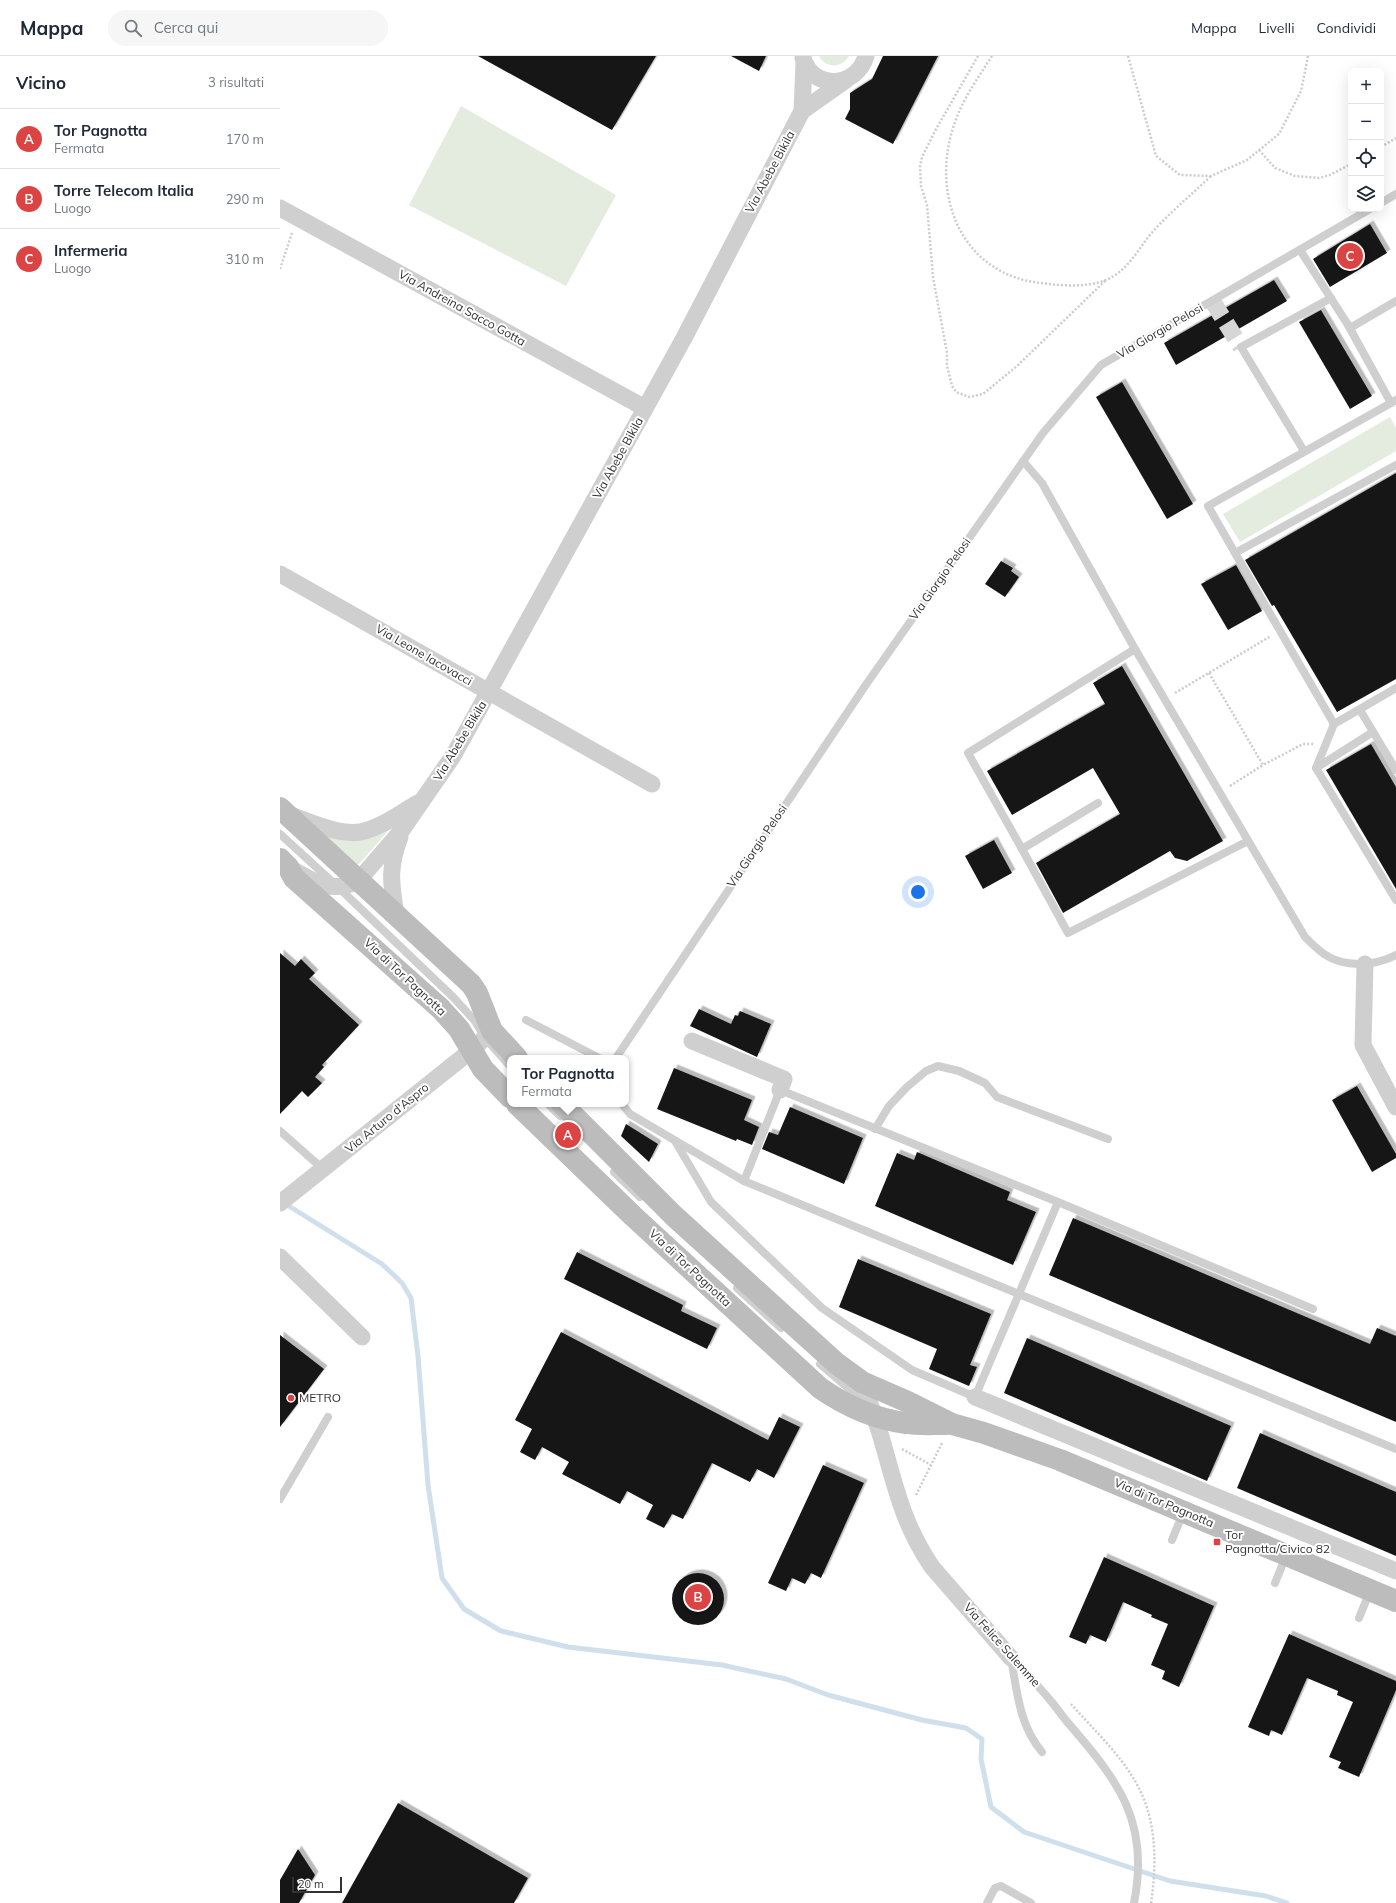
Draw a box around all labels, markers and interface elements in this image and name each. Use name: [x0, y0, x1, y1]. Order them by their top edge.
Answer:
search box: [108, 10, 388, 46]
text: Mappa: [20, 16, 84, 40]
icon: search: [122, 17, 144, 39]
text: Cerca qui: [154, 18, 218, 37]
text: Mappa: [1191, 19, 1237, 37]
text: Livelli: [1259, 19, 1294, 37]
text: Condividi: [1316, 19, 1376, 37]
map controls: [1348, 68, 1384, 212]
button: +: [1348, 68, 1384, 104]
text: Vicino: [16, 72, 66, 93]
text: 3 risultati: [208, 74, 264, 90]
button: −: [1348, 104, 1384, 140]
text: Tor Pagnotta: [54, 121, 147, 140]
street label: Via Abebe Bikila: [742, 128, 798, 216]
text: A: [24, 131, 34, 147]
text: 170 m: [226, 131, 264, 147]
text: Fermata: [54, 140, 104, 156]
button: locate: [1348, 140, 1384, 176]
button: layers: [1348, 176, 1384, 212]
text: Torre Telecom Italia: [54, 181, 194, 200]
text: B: [25, 191, 33, 207]
text: 290 m: [226, 191, 264, 207]
text: Luogo: [54, 200, 91, 216]
text: Infermeria: [54, 241, 128, 260]
pin: C: [1337, 241, 1363, 271]
text: C: [25, 251, 33, 267]
text: 310 m: [226, 251, 264, 267]
text: Luogo: [54, 260, 91, 276]
street label: Via Andreina Sacco Gotta: [396, 266, 528, 349]
street label: Via Giorgio Pelosi: [1114, 300, 1206, 361]
street label: Via Abebe Bikila: [589, 414, 646, 501]
street label: Via Giorgio Pelosi: [906, 535, 974, 623]
street label: Via Leone Iacovacci: [373, 621, 475, 688]
street label: Via Abebe Bikila: [430, 698, 489, 784]
street label: Via Giorgio Pelosi: [723, 801, 790, 890]
your location: [908, 882, 928, 902]
street label: Via di Tor Pagnotta: [361, 935, 449, 1018]
popup: [507, 1055, 629, 1107]
text: Tor Pagnotta: [521, 1064, 615, 1083]
street label: Via Arturo d'Aspro: [342, 1079, 432, 1156]
text: Fermata: [521, 1083, 572, 1099]
pin: A: [555, 1120, 581, 1150]
street label: Via di Tor Pagnotta: [646, 1226, 734, 1309]
place label: METRO: [299, 1390, 341, 1405]
marker: METRO: [286, 1393, 296, 1403]
street label: Via di Tor Pagnotta: [1112, 1475, 1216, 1530]
place label: Tor Pagnotta/Civico 82: [1225, 1527, 1330, 1556]
marker: Tor Pagnotta/Civico 82: [1212, 1537, 1222, 1547]
pin: B: [685, 1582, 711, 1612]
street label: Via Felice Salemme: [961, 1600, 1044, 1690]
scale bar: [292, 1875, 342, 1894]
text: 20 m: [298, 1877, 324, 1891]

